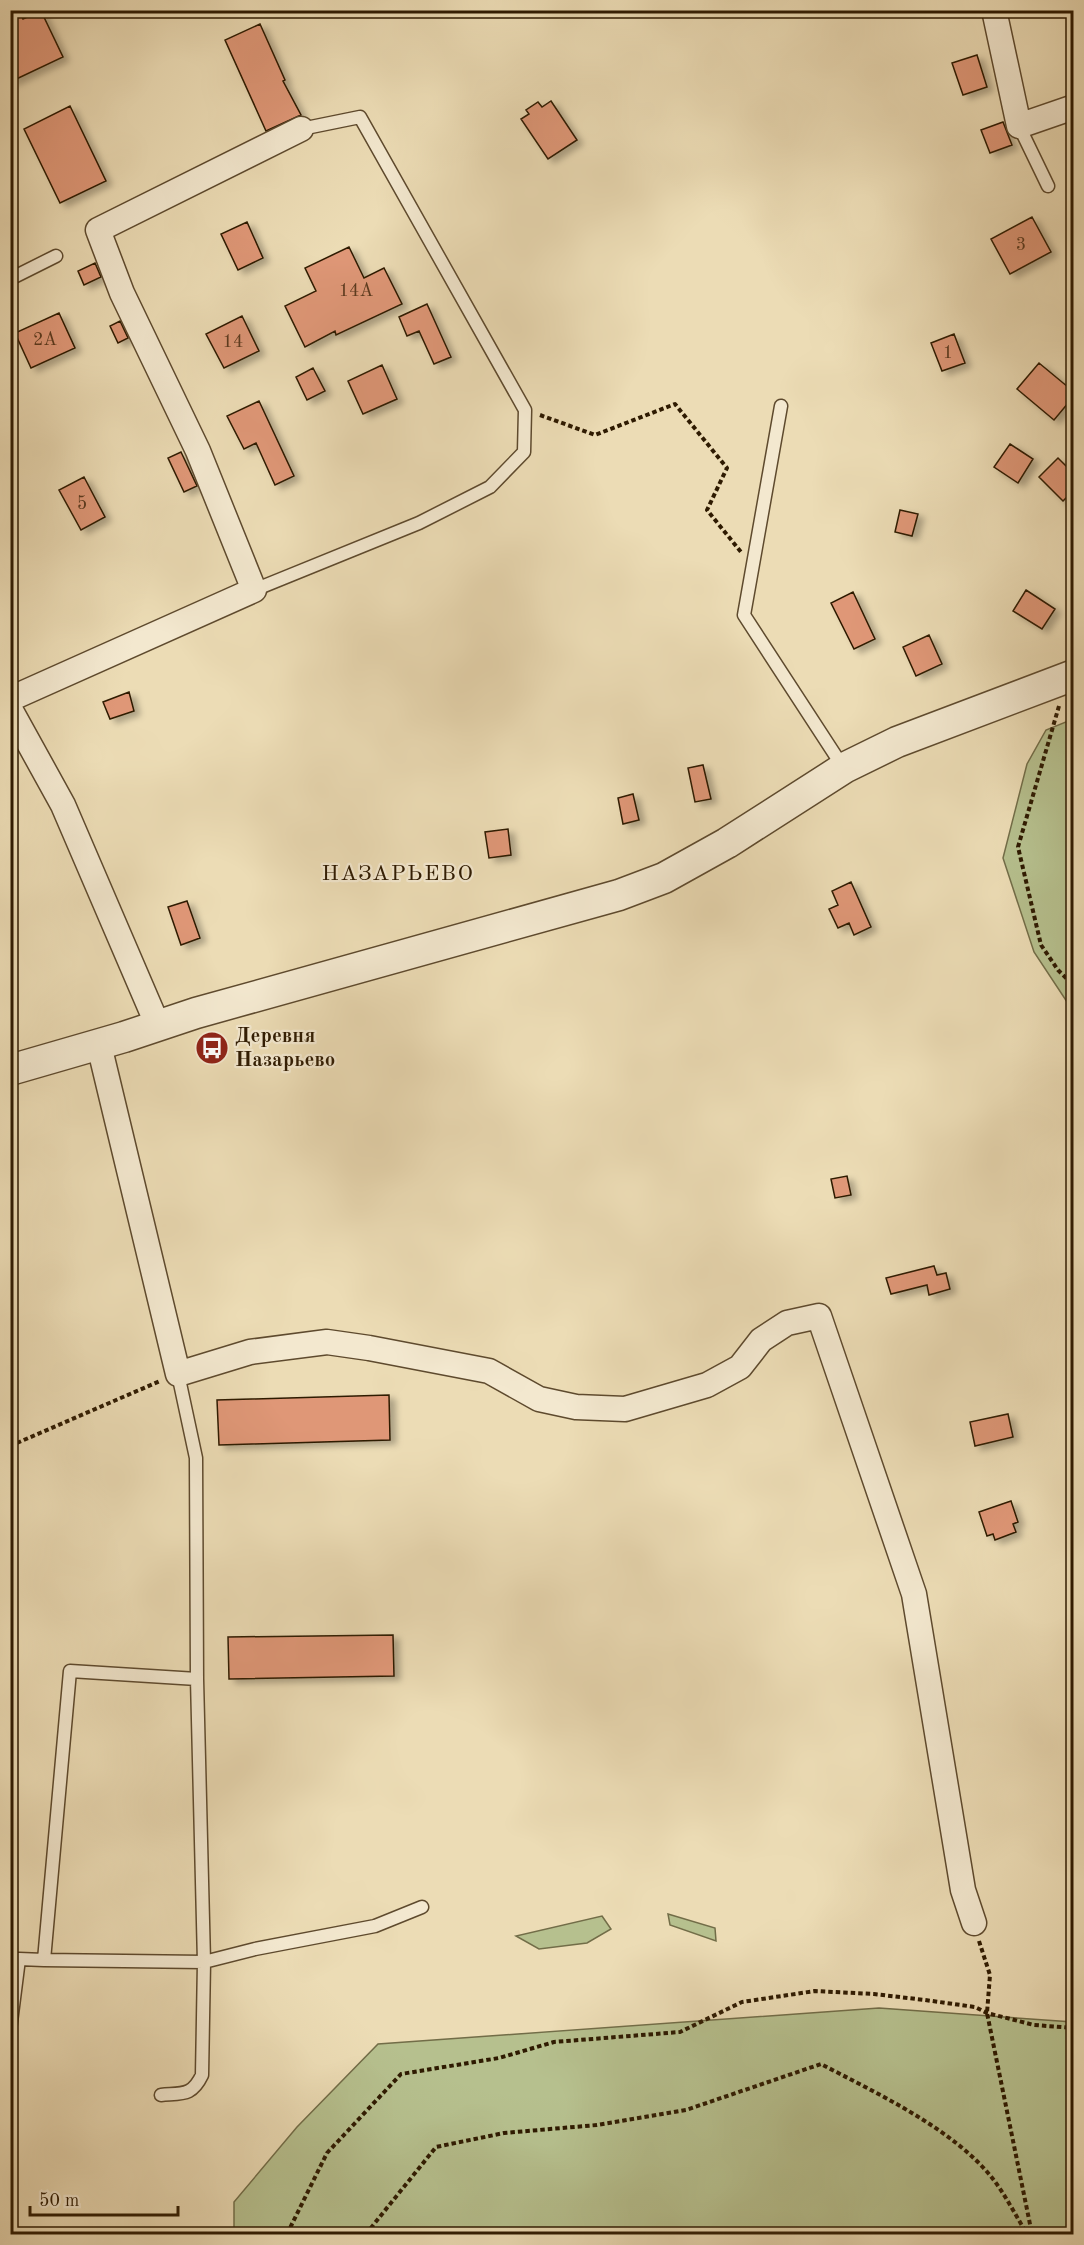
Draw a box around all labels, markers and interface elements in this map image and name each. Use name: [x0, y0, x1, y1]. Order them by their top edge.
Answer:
house number: 3: [1016, 236, 1026, 254]
house number: 14А: [339, 282, 374, 300]
house number: 2А: [33, 331, 57, 349]
house number: 14: [223, 333, 243, 351]
house number: 1: [943, 344, 953, 362]
house number: 5: [77, 495, 87, 513]
district label: НАЗАРЬЕВО: [322, 863, 474, 885]
place label: Деревня Назарьево: [235, 1026, 335, 1071]
bus stop icon: Деревня Назарьево: [194, 1030, 230, 1066]
scale bar: [30, 2179, 178, 2217]
text: 50 m: [39, 2192, 79, 2210]

